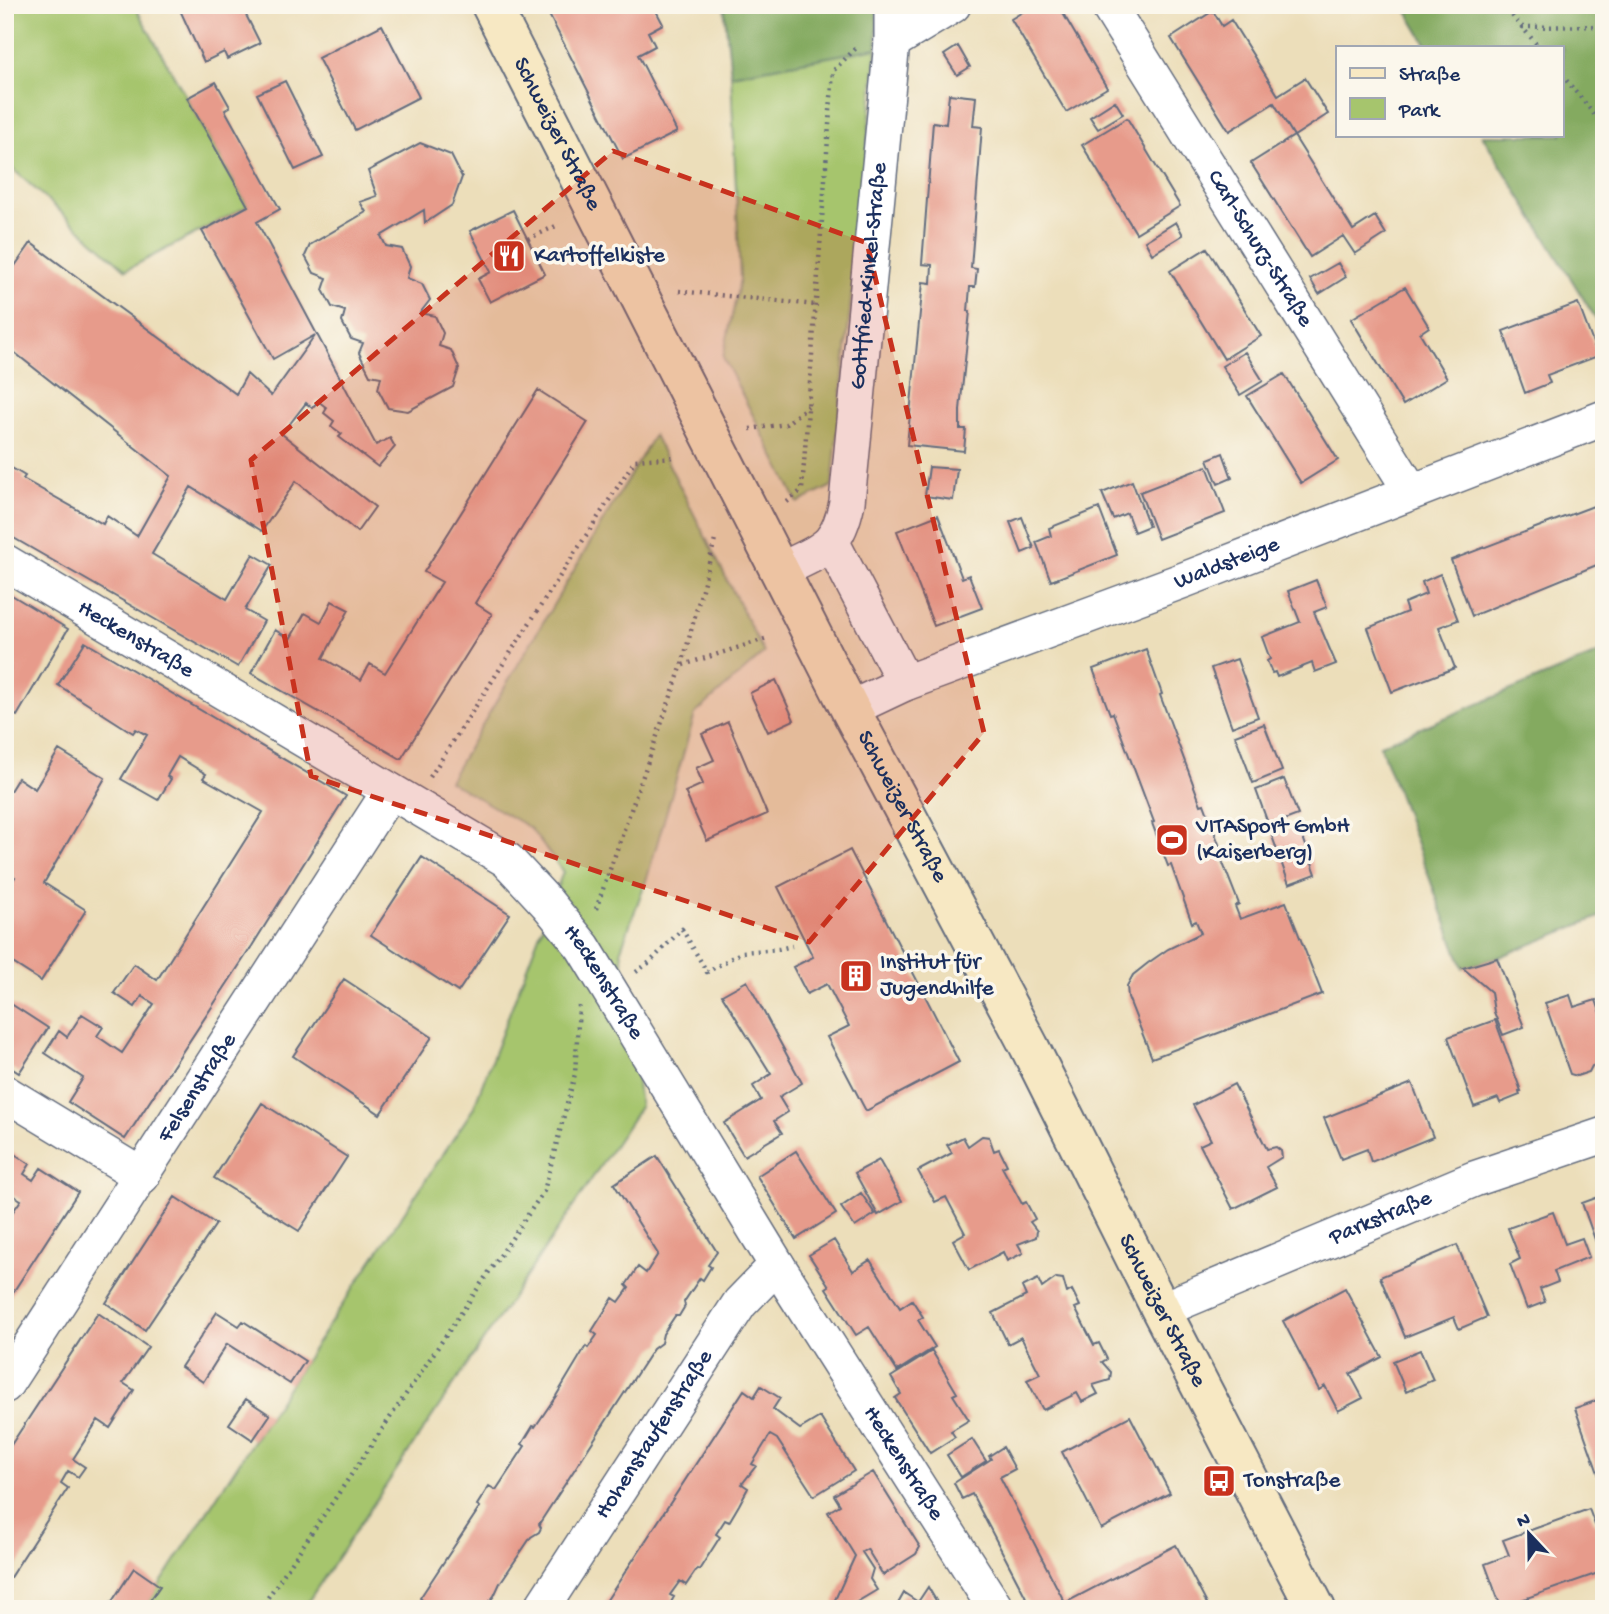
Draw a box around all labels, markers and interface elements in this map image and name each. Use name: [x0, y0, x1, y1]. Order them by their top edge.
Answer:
legend: [1336, 46, 1564, 136]
street label: Schweizer Straße: [507, 53, 608, 216]
text: Straße: [1399, 64, 1461, 89]
text: Park: [1398, 100, 1442, 125]
street label: Gottfried-Kinkel-Straße: [845, 160, 894, 391]
street label: Carl-Schurz-Straße: [1201, 165, 1319, 333]
restaurant icon: Kartoffelkiste: [490, 237, 528, 275]
place label: Kartoffelkiste: [534, 243, 666, 270]
street label: Waldsteige: [1170, 531, 1284, 596]
street label: Heckenstraße: [73, 595, 200, 685]
street label: Schweizer Straße: [851, 726, 954, 888]
place label: VITASport GmbH (Kaiserberg): [1195, 814, 1351, 867]
sports icon: VITASport GmbH (Kaiserberg): [1153, 821, 1191, 859]
street label: Heckenstraße: [557, 919, 650, 1045]
place label: Institut für Jugendhilfe: [880, 950, 995, 1003]
building icon: Institut für Jugendhilfe: [837, 957, 875, 995]
street label: Felsenstraße: [152, 1027, 243, 1148]
street label: Parkstraße: [1324, 1184, 1437, 1252]
street label: Schweizer Straße: [1112, 1230, 1213, 1393]
street label: Hohenstaufenstraße: [590, 1344, 720, 1524]
street label: Heckenstraße: [857, 1401, 950, 1527]
bus stop icon: Tonstraße: [1200, 1462, 1238, 1500]
place label: Tonstraße: [1242, 1468, 1341, 1495]
north arrow: [1494, 1498, 1564, 1568]
text: N: [1514, 1508, 1534, 1534]

